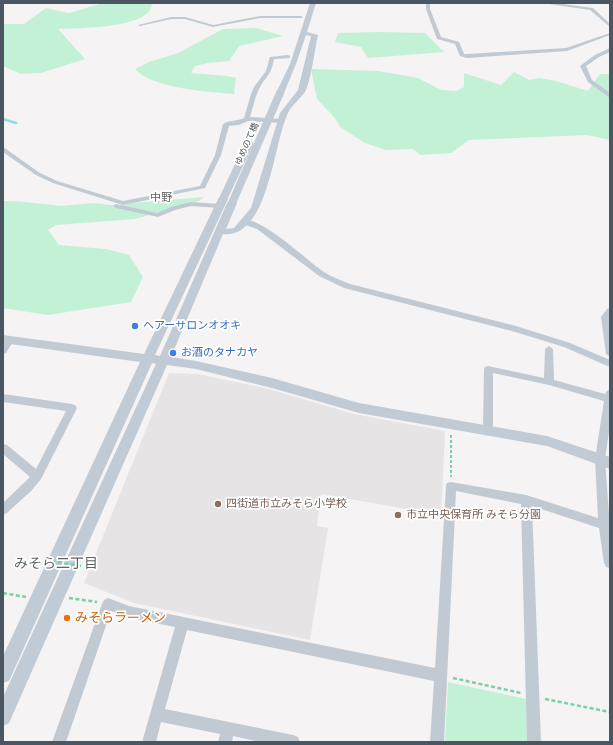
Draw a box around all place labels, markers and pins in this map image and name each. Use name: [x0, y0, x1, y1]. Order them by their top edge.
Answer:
place label: ヘアーサロンオオキ: [143, 319, 241, 333]
marker: ヘアーサロンオオキ: [130, 321, 140, 331]
place label: お酒のタナカヤ: [181, 346, 258, 360]
marker: お酒のタナカヤ: [168, 348, 178, 358]
place label: 四街道市立みそら小学校: [226, 497, 347, 511]
marker: 四街道市立みそら小学校: [213, 499, 223, 509]
place label: 市立中央保育所 みそら分園: [406, 508, 541, 522]
marker: 市立中央保育所 みそら分園: [393, 510, 403, 520]
place label: みそらラーメン: [75, 610, 166, 626]
marker: みそらラーメン: [62, 613, 72, 623]

